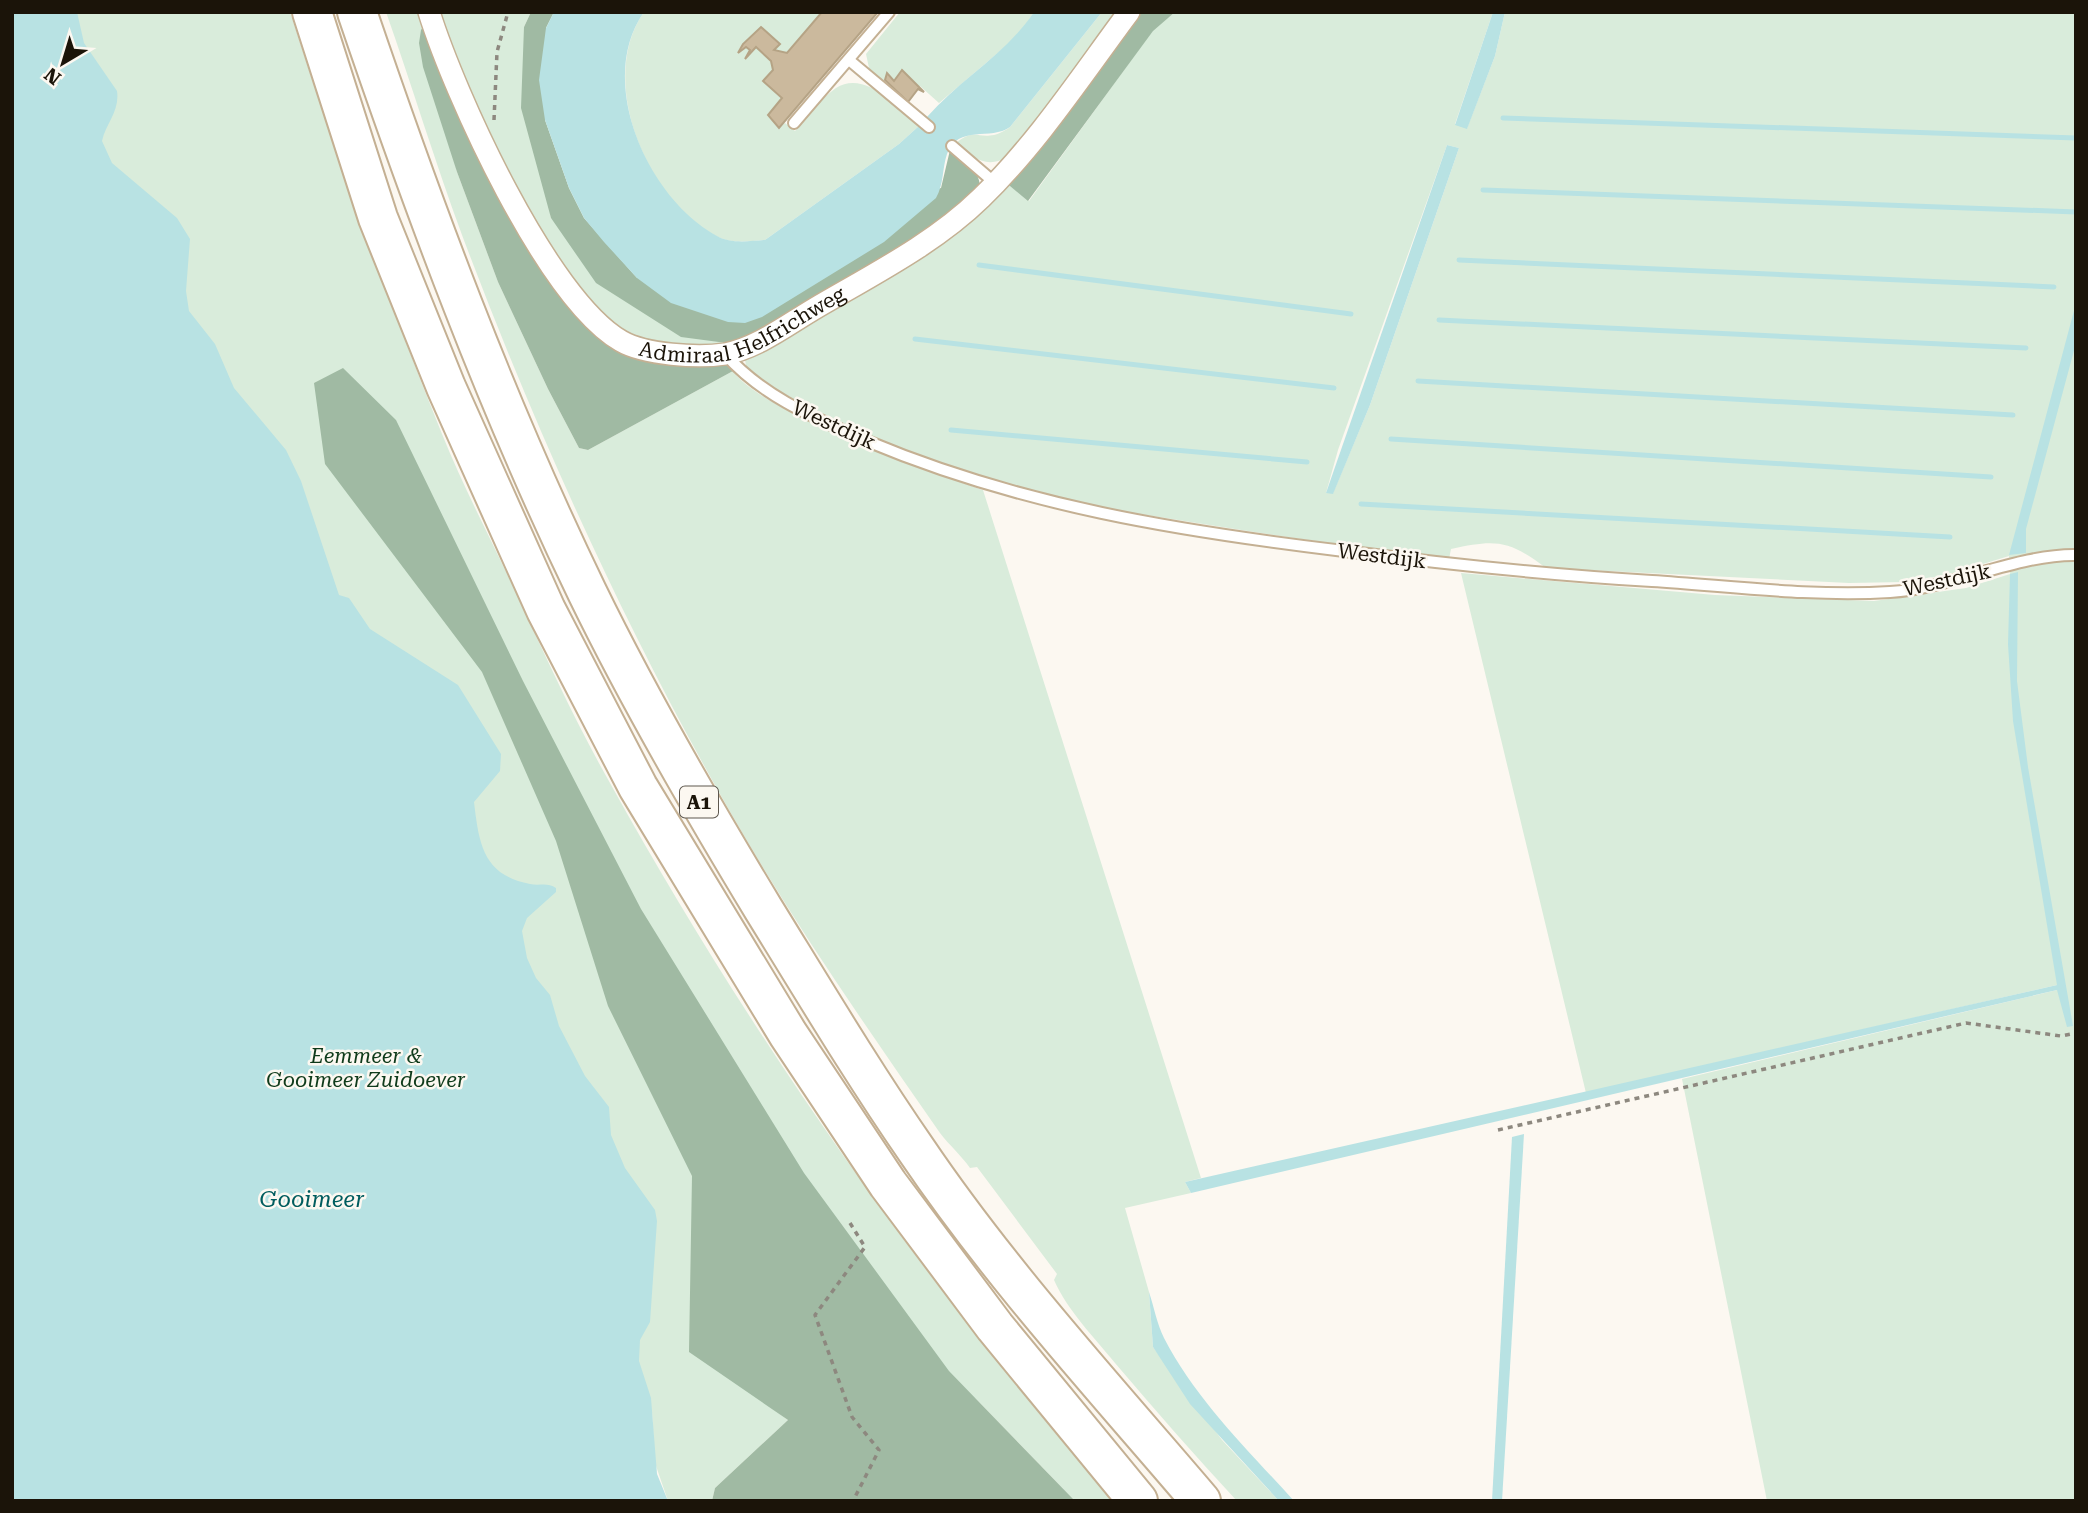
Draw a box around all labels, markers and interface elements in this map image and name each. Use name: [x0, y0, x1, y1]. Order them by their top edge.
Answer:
north arrow: [28, 28, 98, 98]
text: N: [40, 62, 66, 90]
street label: Admiraal Helfrichweg: [637, 282, 849, 368]
street label: Westdijk: [788, 395, 880, 455]
street label: Westdijk: [1336, 539, 1428, 573]
street label: Westdijk: [1901, 559, 1993, 601]
road number: A1: [680, 786, 718, 818]
park label: Eemmeer & Gooimeer Zuidoever: [266, 1044, 466, 1092]
water label: Gooimeer: [259, 1186, 365, 1213]

